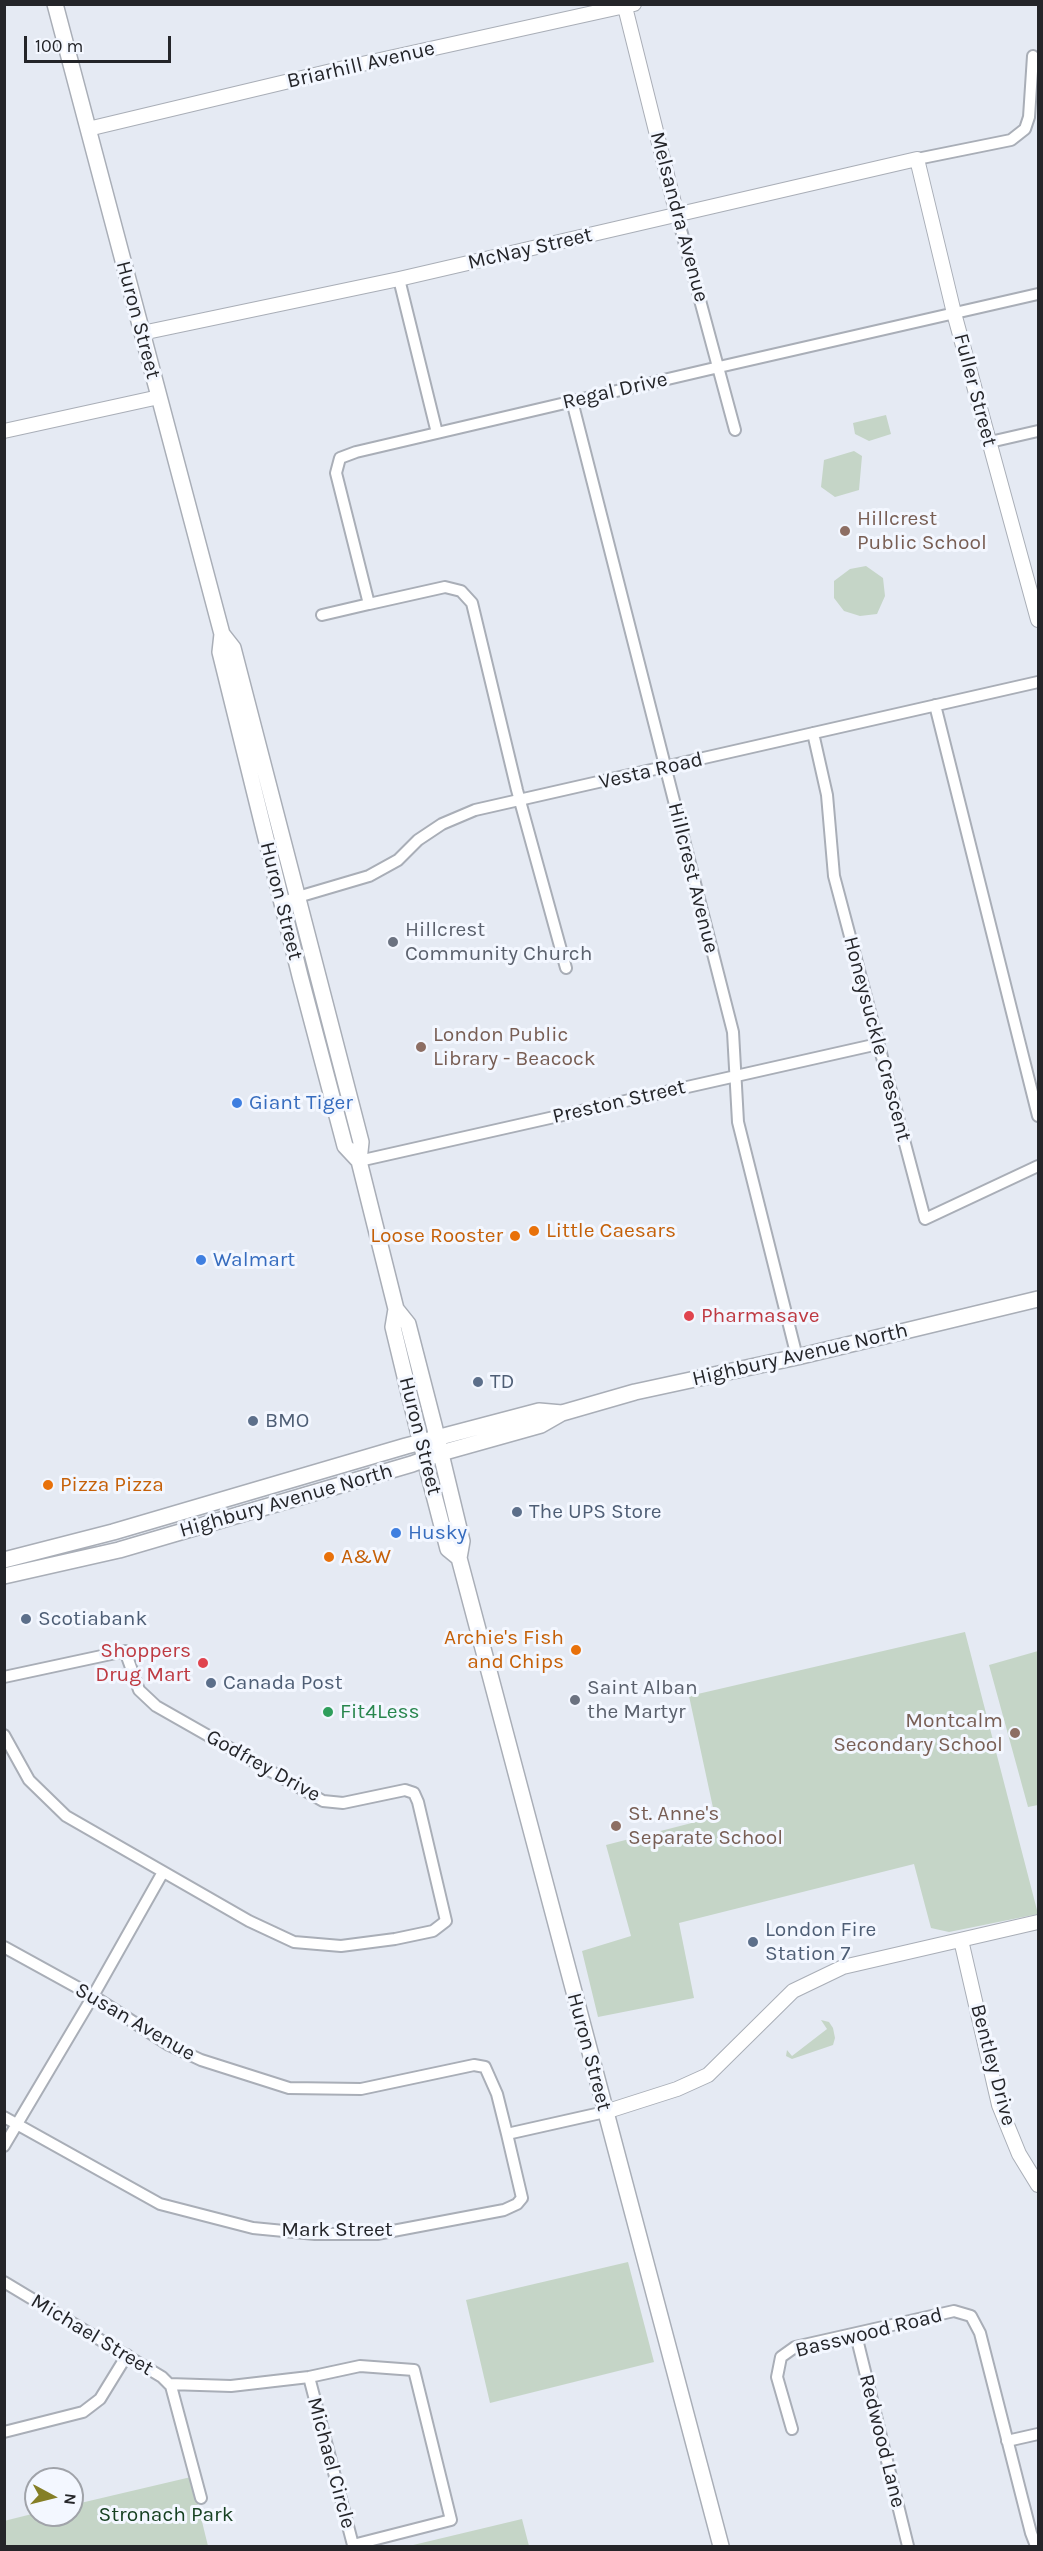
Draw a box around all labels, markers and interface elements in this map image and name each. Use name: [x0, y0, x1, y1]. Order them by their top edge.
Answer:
scale bar: [27, 24, 174, 62]
text: 100 m: [35, 35, 83, 57]
street label: Briarhill Avenue: [285, 36, 437, 94]
street label: Melsandra Avenue: [644, 129, 714, 305]
street label: McNay Street: [465, 222, 595, 276]
street label: Huron Street: [110, 258, 166, 382]
street label: Fuller Street: [948, 331, 1002, 449]
street label: Regal Drive: [560, 367, 670, 415]
place label: Hillcrest Public School: [857, 506, 987, 556]
marker: Hillcrest Public School: [838, 524, 852, 538]
street label: Vesta Road: [597, 747, 705, 795]
street label: Hillcrest Avenue: [662, 800, 724, 956]
street label: Huron Street: [254, 839, 308, 963]
place label: Hillcrest Community Church: [405, 917, 592, 967]
street label: Honeysuckle Crescent: [837, 934, 917, 1144]
marker: Hillcrest Community Church: [386, 935, 400, 949]
place label: London Public Library - Beacock: [433, 1022, 596, 1072]
marker: London Public Library - Beacock: [414, 1040, 428, 1054]
street label: Preston Street: [550, 1074, 688, 1130]
place label: Giant Tiger: [249, 1090, 353, 1116]
marker: Giant Tiger: [230, 1096, 244, 1110]
place label: Little Caesars: [546, 1218, 676, 1244]
place label: Loose Rooster: [370, 1223, 503, 1249]
marker: Little Caesars: [527, 1224, 541, 1238]
marker: Loose Rooster: [508, 1229, 522, 1243]
place label: Walmart: [213, 1247, 295, 1273]
marker: Walmart: [194, 1253, 208, 1267]
place label: Pharmasave: [701, 1303, 820, 1329]
marker: Pharmasave: [682, 1309, 696, 1323]
street label: Highbury Avenue North: [690, 1318, 910, 1392]
place label: TD: [490, 1369, 514, 1395]
street label: Huron Street: [393, 1374, 447, 1498]
marker: TD: [471, 1375, 485, 1389]
place label: BMO: [265, 1408, 309, 1434]
marker: BMO: [246, 1414, 260, 1428]
street label: Highbury Avenue North: [177, 1459, 395, 1543]
place label: Pizza Pizza: [60, 1472, 164, 1498]
marker: Pizza Pizza: [41, 1478, 55, 1492]
place label: The UPS Store: [529, 1499, 661, 1525]
marker: The UPS Store: [510, 1505, 524, 1519]
place label: Husky: [408, 1520, 467, 1546]
marker: Husky: [389, 1526, 403, 1540]
place label: A&W: [341, 1544, 391, 1570]
marker: A&W: [322, 1550, 336, 1564]
place label: Scotiabank: [38, 1606, 147, 1632]
marker: Scotiabank: [19, 1612, 33, 1626]
place label: Archie's Fish and Chips: [444, 1625, 564, 1675]
place label: Shoppers Drug Mart: [95, 1638, 191, 1688]
marker: Archie's Fish and Chips: [569, 1643, 583, 1657]
marker: Shoppers Drug Mart: [196, 1656, 210, 1670]
place label: Canada Post: [223, 1670, 343, 1696]
place label: Saint Alban the Martyr: [587, 1675, 698, 1725]
marker: Canada Post: [204, 1676, 218, 1690]
marker: Saint Alban the Martyr: [568, 1693, 582, 1707]
place label: Fit4Less: [340, 1699, 420, 1725]
marker: Fit4Less: [321, 1705, 335, 1719]
place label: Montcalm Secondary School: [833, 1708, 1003, 1758]
street label: Godfrey Drive: [201, 1724, 325, 1808]
marker: Montcalm Secondary School: [1008, 1726, 1022, 1740]
place label: St. Anne's Separate School: [628, 1801, 783, 1851]
marker: St. Anne's Separate School: [609, 1819, 623, 1833]
place label: London Fire Station 7: [765, 1917, 876, 1967]
marker: London Fire Station 7: [746, 1935, 760, 1949]
street label: Susan Avenue: [70, 1977, 200, 2067]
street label: Huron Street: [561, 1990, 617, 2114]
street label: Bentley Drive: [965, 2001, 1021, 2129]
street label: Mark Street: [281, 2217, 393, 2243]
street label: Michael Street: [26, 2289, 158, 2381]
street label: Basswood Road: [793, 2303, 945, 2363]
street label: Redwood Lane: [853, 2372, 911, 2510]
street label: Michael Circle: [301, 2395, 361, 2531]
north arrow: [24, 2467, 84, 2527]
text: N: [60, 2492, 81, 2506]
park label: Stronach Park: [99, 2502, 233, 2528]

